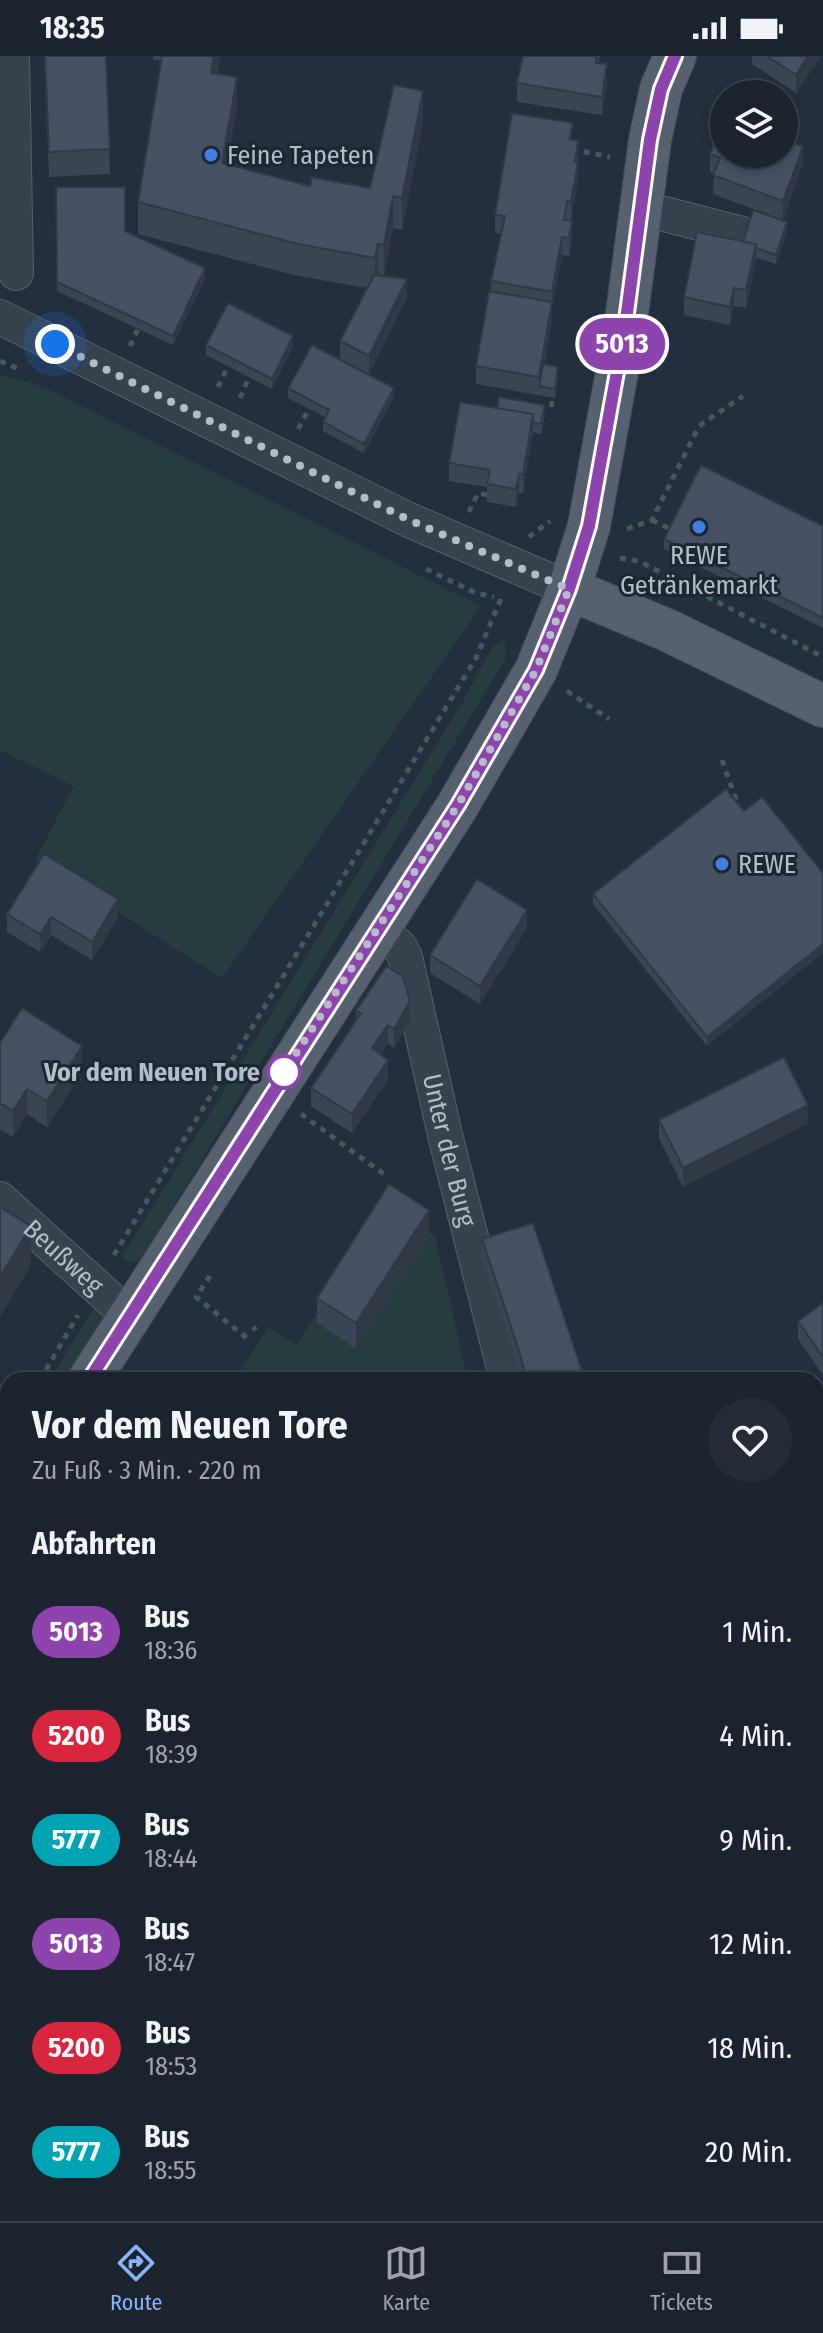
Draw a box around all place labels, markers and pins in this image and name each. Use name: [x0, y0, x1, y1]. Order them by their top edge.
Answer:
place label: Feine Tapeten: [227, 140, 374, 171]
marker: Feine Tapeten: [202, 146, 220, 164]
marker: REWE Getränkemarkt: [690, 518, 708, 536]
place label: REWE Getränkemarkt: [620, 540, 779, 601]
place label: REWE: [738, 849, 796, 880]
marker: REWE: [713, 855, 731, 873]
marker: Vor dem Neuen Tore: [267, 1055, 301, 1089]
place label: Vor dem Neuen Tore: [43, 1057, 260, 1088]

